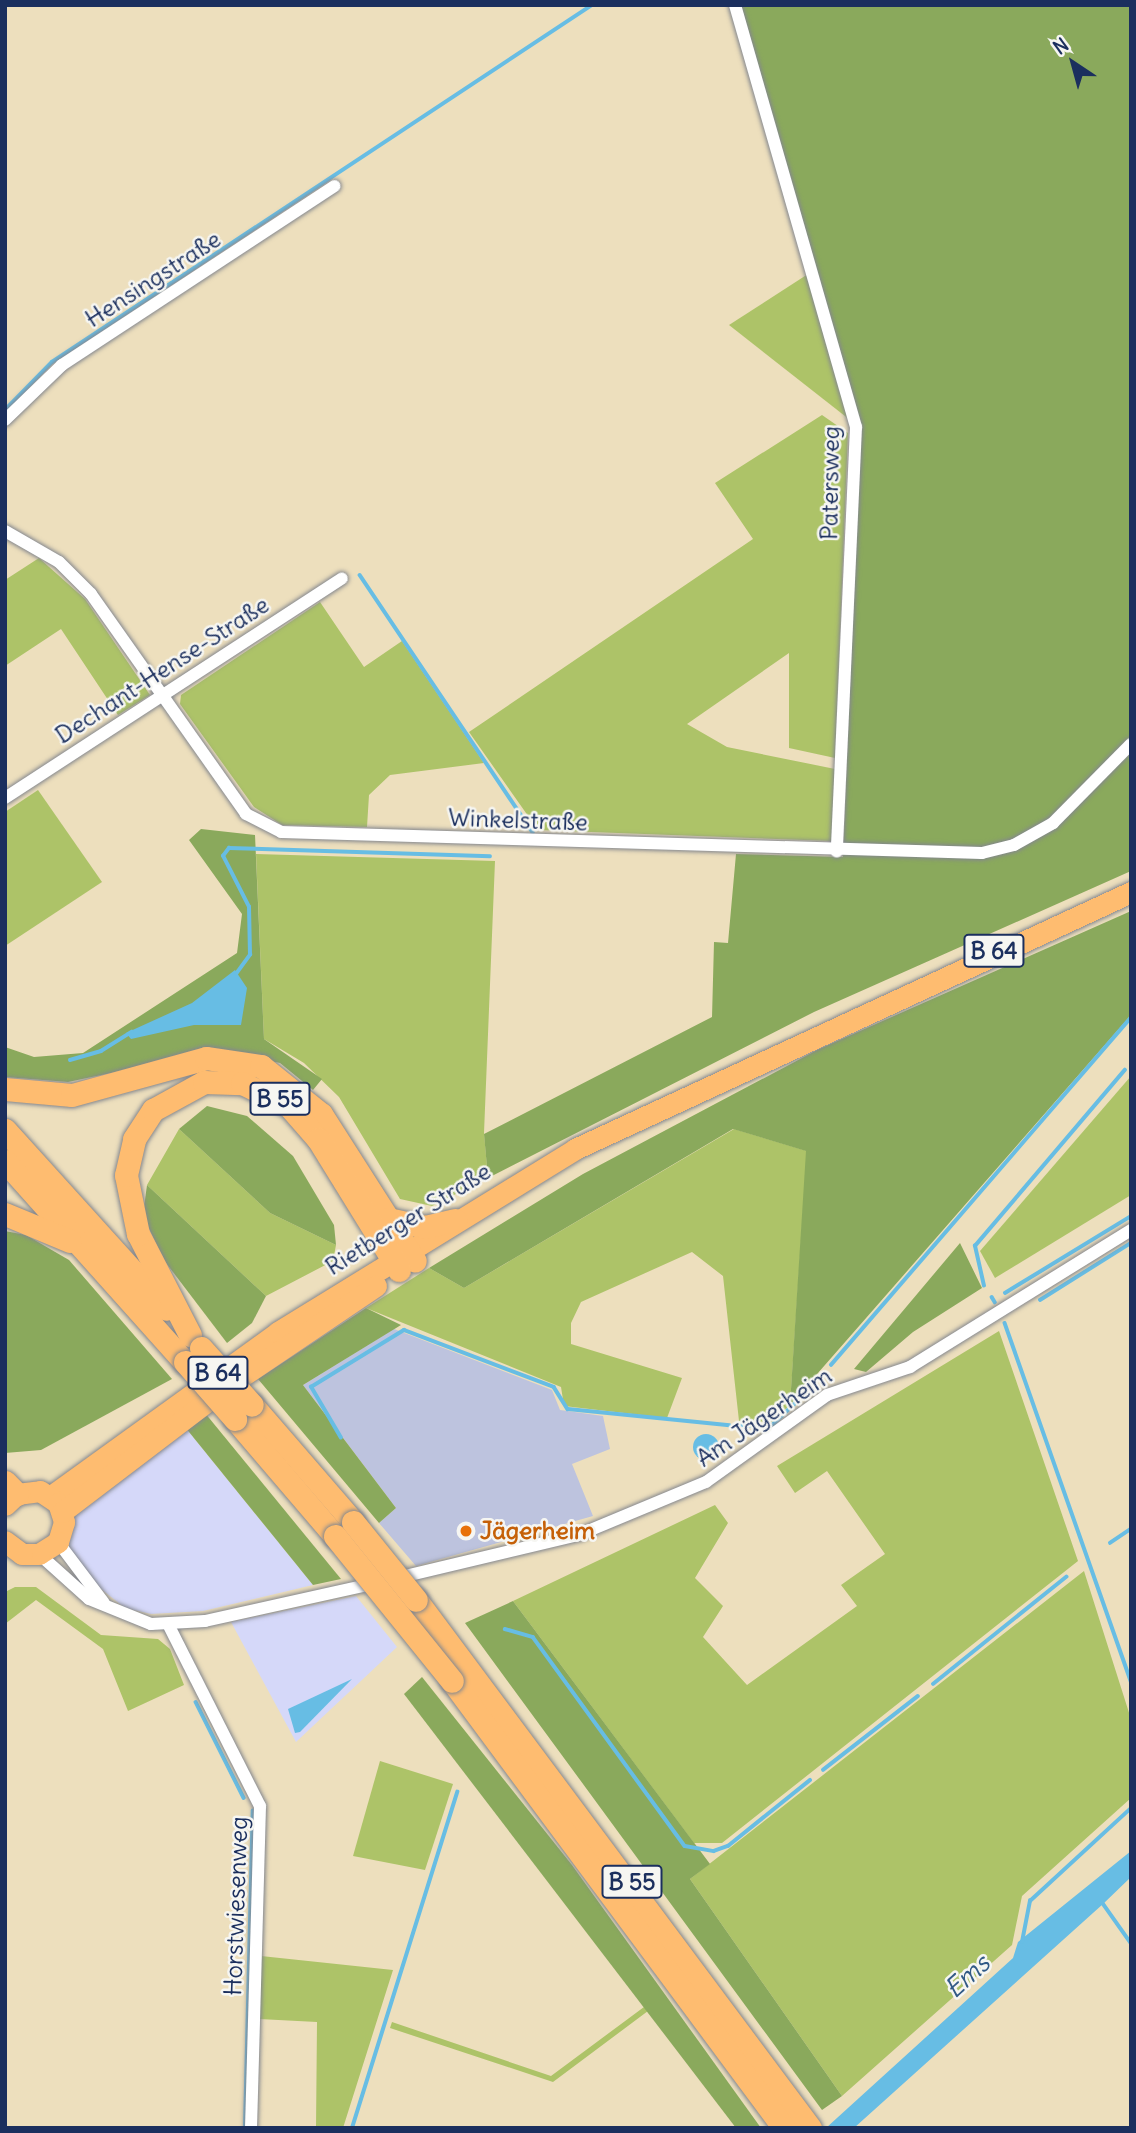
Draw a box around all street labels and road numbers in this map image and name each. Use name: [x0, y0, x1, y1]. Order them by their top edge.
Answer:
street label: Hensingstraße: [80, 225, 226, 333]
street label: Patersweg: [815, 426, 845, 540]
street label: Dechant-Hense-Straße: [50, 590, 274, 750]
street label: Winkelstraße: [448, 803, 588, 837]
road number: B 64: [962, 932, 1026, 970]
road number: B 55: [248, 1080, 312, 1118]
street label: Rietberger Straße: [320, 1157, 496, 1281]
road number: B 64: [186, 1354, 249, 1392]
street label: Am Jägerheim: [691, 1361, 837, 1473]
street label: Horstwiesenweg: [218, 1816, 254, 1996]
road number: B 55: [600, 1862, 664, 1901]

